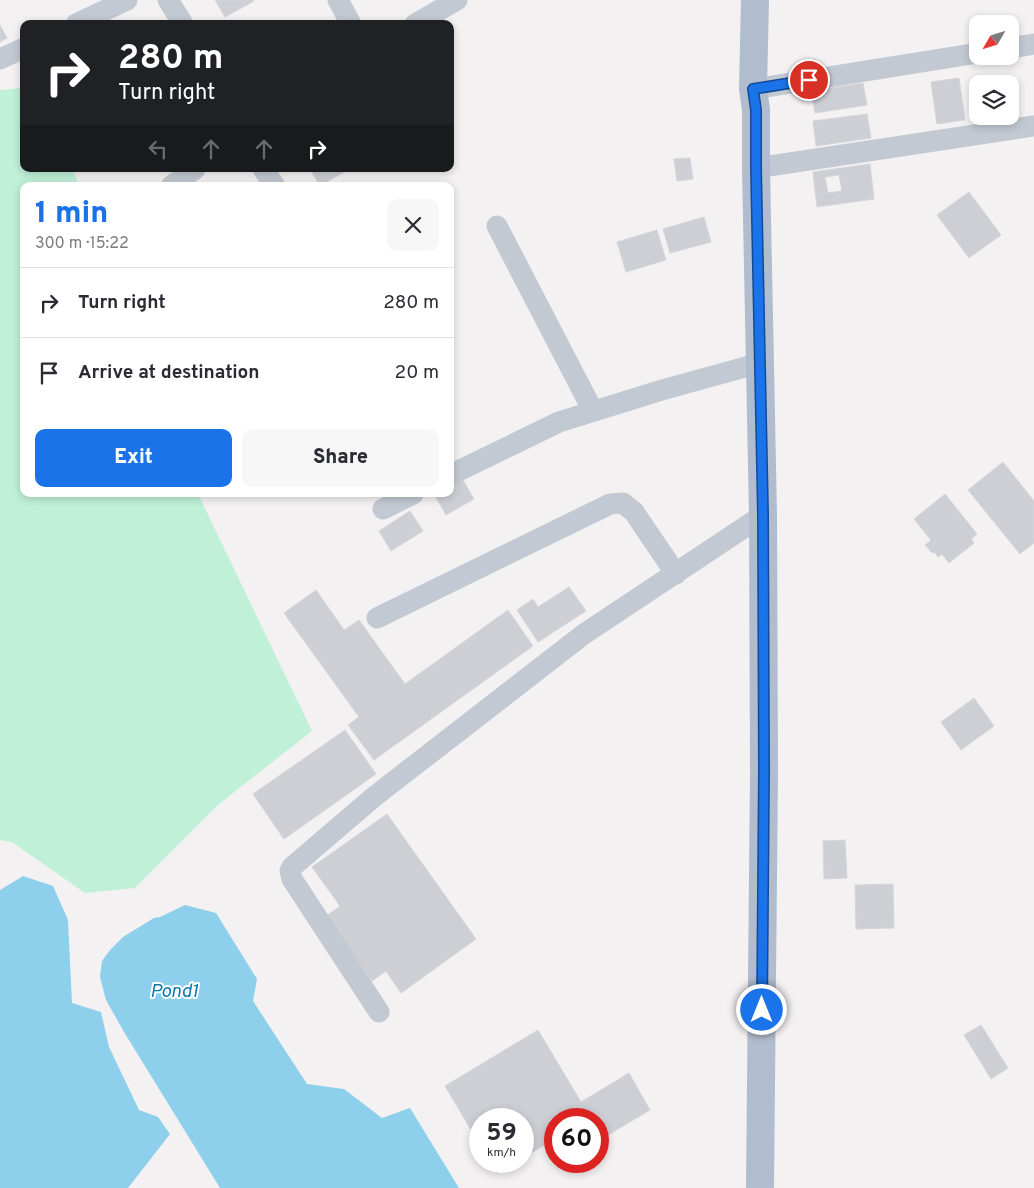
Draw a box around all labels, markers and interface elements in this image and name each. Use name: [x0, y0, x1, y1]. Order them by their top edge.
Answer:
north arrow: [969, 15, 1019, 65]
map controls: [969, 15, 1019, 125]
text: 280 m: [118, 37, 223, 81]
icon: right: [35, 40, 100, 105]
pin: [788, 59, 830, 101]
icon: arrive: [795, 66, 823, 94]
button: layers: [969, 75, 1019, 125]
text: Turn right: [118, 80, 215, 107]
icon: left: [144, 135, 172, 163]
icon: ahead: [197, 135, 225, 163]
icon: ahead: [250, 135, 278, 163]
icon: right: [303, 135, 331, 163]
text: 1 min: [35, 196, 108, 233]
button: close: [387, 199, 439, 251]
text: 300 m · 15:22: [35, 234, 129, 254]
icon: right: [35, 289, 63, 317]
text: Turn right: [78, 291, 166, 315]
text: 280 m: [383, 291, 439, 315]
icon: arrive: [35, 359, 63, 387]
text: Arrive at destination: [78, 361, 259, 385]
text: 20 m: [395, 361, 439, 385]
button: Exit: [35, 429, 232, 487]
button: Share: [242, 429, 439, 487]
water label: Pond1: [150, 980, 199, 1004]
position arrow: [735, 983, 787, 1035]
speed limit sign: 60: [544, 1108, 609, 1173]
text: 59: [486, 1118, 517, 1150]
text: km/h: [487, 1145, 516, 1161]

